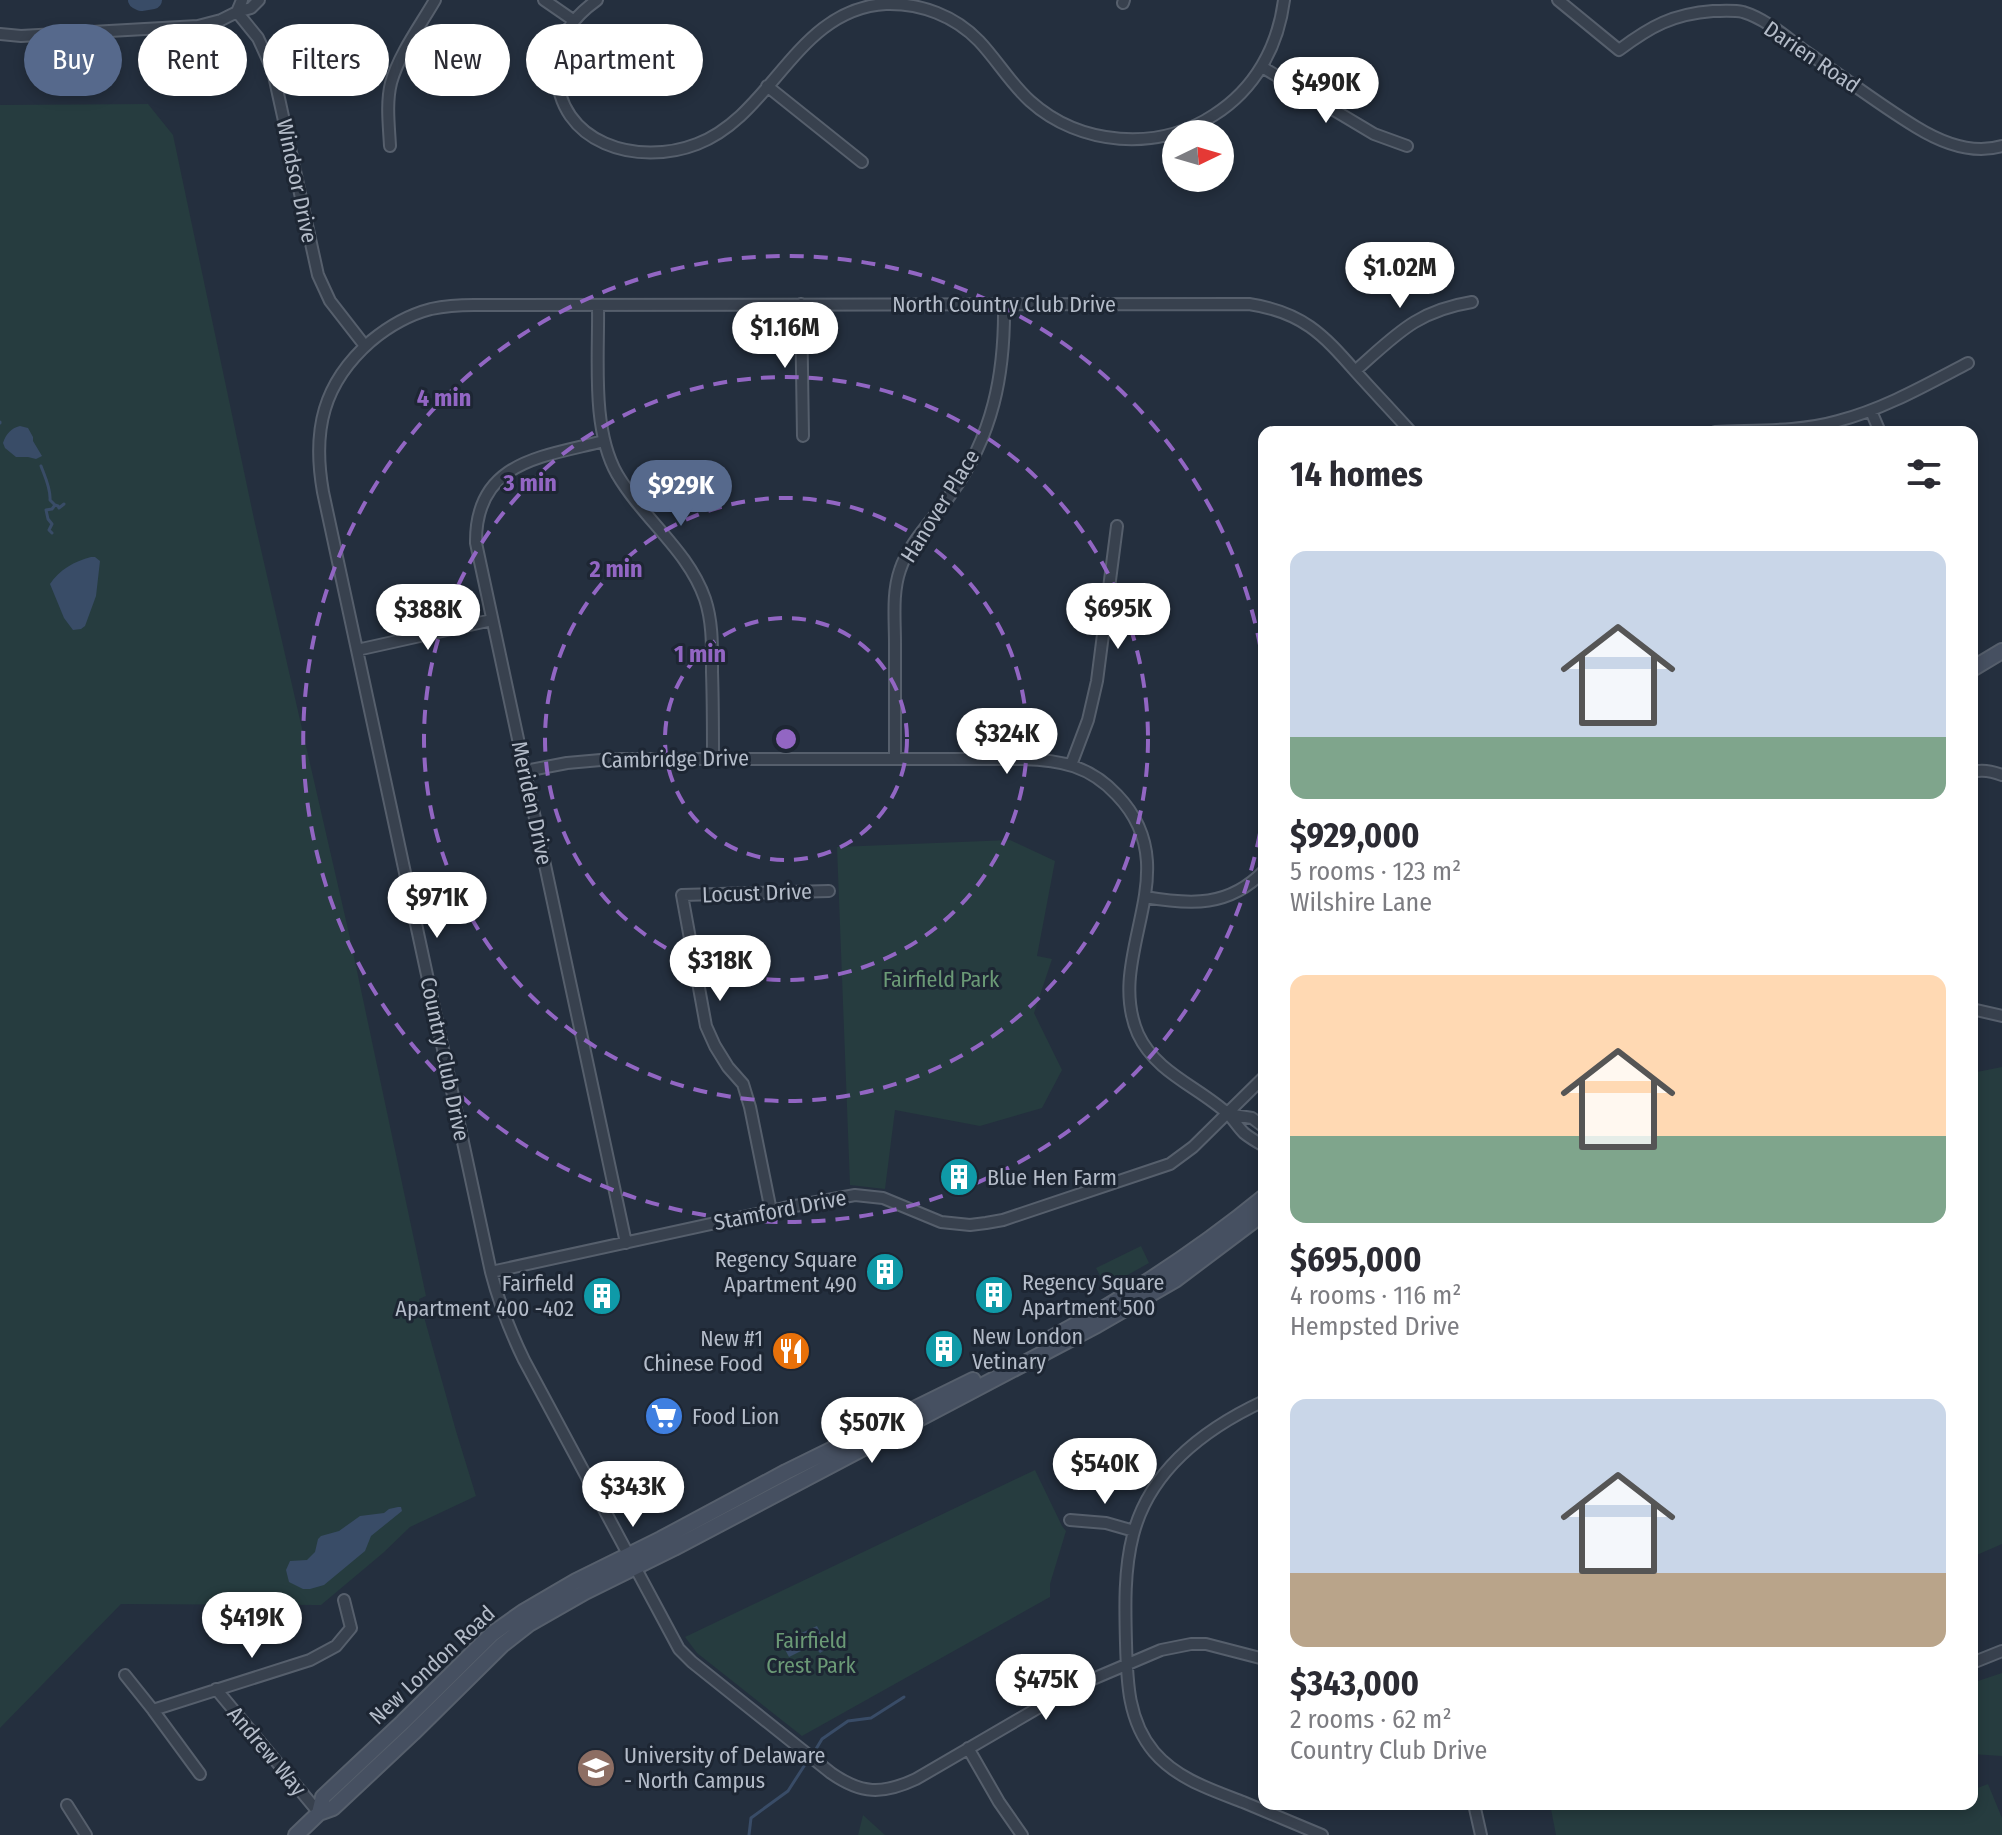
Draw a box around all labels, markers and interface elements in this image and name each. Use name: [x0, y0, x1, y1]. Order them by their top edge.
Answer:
street label: Darien Road: [1759, 15, 1865, 99]
chip: Buy: [24, 24, 122, 96]
chip: Rent: [138, 24, 247, 96]
chip: Filters: [263, 24, 389, 96]
chip: New: [405, 24, 510, 96]
chip: Apartment: [526, 24, 703, 96]
pin: $490K: [1270, 57, 1382, 125]
text: $490K: [1292, 67, 1360, 98]
street label: Windsor Drive: [271, 117, 323, 245]
north arrow: [1162, 120, 1234, 192]
map controls: [1162, 120, 1234, 192]
pin: $1.02M: [1335, 242, 1465, 310]
text: $1.02M: [1363, 252, 1437, 283]
street label: North Country Club Drive: [892, 291, 1116, 318]
pin: $1.16M: [720, 302, 850, 370]
text: $1.16M: [750, 312, 820, 343]
text: 4 min: [417, 384, 471, 412]
street label: Hanover Place: [895, 444, 985, 568]
icon: filters: [1902, 452, 1946, 496]
text: 14 homes: [1290, 454, 1423, 495]
pin: $929K: [625, 460, 737, 528]
text: 3 min: [502, 469, 557, 497]
text: $929K: [648, 470, 714, 501]
text: 2 min: [588, 555, 643, 583]
pin: $695K: [1062, 583, 1174, 651]
pin: $388K: [372, 584, 484, 652]
text: $695K: [1084, 593, 1152, 624]
text: $388K: [394, 594, 462, 625]
icon: home: [1546, 603, 1690, 747]
text: 1 min: [674, 640, 726, 668]
pin: $324K: [951, 708, 1063, 776]
text: $324K: [974, 718, 1040, 749]
centre of rings: [772, 725, 800, 753]
street label: Meriden Drive: [506, 739, 558, 867]
street label: Cambridge Drive: [601, 744, 749, 774]
text: $929,000: [1290, 815, 1420, 856]
text: 5 rooms · 123 m²: [1290, 856, 1461, 887]
pin: $971K: [381, 872, 493, 940]
street label: Locust Drive: [702, 878, 812, 908]
text: $971K: [406, 882, 468, 913]
text: Wilshire Lane: [1290, 887, 1432, 918]
pin: $318K: [664, 935, 776, 1003]
text: $318K: [688, 945, 752, 976]
park label: Fairfield Park: [883, 966, 1000, 993]
street label: Country Club Drive: [414, 975, 476, 1143]
icon: home: [1546, 1027, 1690, 1171]
building icon: Blue Hen Farm: [938, 1156, 980, 1198]
place label: Blue Hen Farm: [987, 1164, 1117, 1191]
street label: Stamford Drive: [711, 1184, 849, 1236]
text: $695,000: [1290, 1239, 1421, 1280]
place label: Regency Square Apartment 490: [715, 1246, 857, 1298]
building icon: Regency Square Apartment 490: [864, 1251, 906, 1293]
place label: Regency Square Apartment 500: [1022, 1269, 1164, 1321]
place label: Fairfield Apartment 400 -402: [395, 1270, 574, 1322]
building icon: Regency Square Apartment 500: [973, 1274, 1015, 1316]
building icon: Fairfield Apartment 400 -402: [581, 1275, 623, 1317]
text: 4 rooms · 116 m²: [1290, 1280, 1461, 1311]
text: Hempsted Drive: [1290, 1311, 1460, 1342]
place label: New London Vetinary: [972, 1323, 1083, 1375]
place label: New #1 Chinese Food: [643, 1325, 763, 1377]
building icon: New London Vetinary: [923, 1328, 965, 1370]
restaurant icon: New #1 Chinese Food: [770, 1330, 812, 1372]
supermarket icon: Food Lion: [643, 1395, 685, 1437]
pin: $507K: [816, 1397, 928, 1465]
place label: Food Lion: [692, 1403, 779, 1430]
text: $507K: [839, 1407, 905, 1438]
pin: $540K: [1049, 1438, 1161, 1506]
text: $540K: [1071, 1448, 1139, 1479]
icon: home: [1546, 1451, 1690, 1595]
pin: $343K: [577, 1461, 689, 1529]
text: $343K: [600, 1471, 666, 1502]
pin: $419K: [196, 1592, 308, 1660]
street label: New London Road: [364, 1600, 500, 1730]
text: $419K: [220, 1602, 284, 1633]
park label: Fairfield Crest Park: [766, 1627, 857, 1679]
pin: $475K: [990, 1654, 1102, 1722]
text: $343,000: [1290, 1663, 1419, 1704]
text: $475K: [1014, 1664, 1078, 1695]
street label: Andrew Way: [222, 1701, 312, 1801]
text: 2 rooms · 62 m²: [1290, 1704, 1452, 1735]
text: Country Club Drive: [1290, 1735, 1487, 1766]
place label: University of Delaware - North Campus: [624, 1742, 825, 1794]
school or university icon: University of Delaware - North Campus: [575, 1747, 617, 1789]

